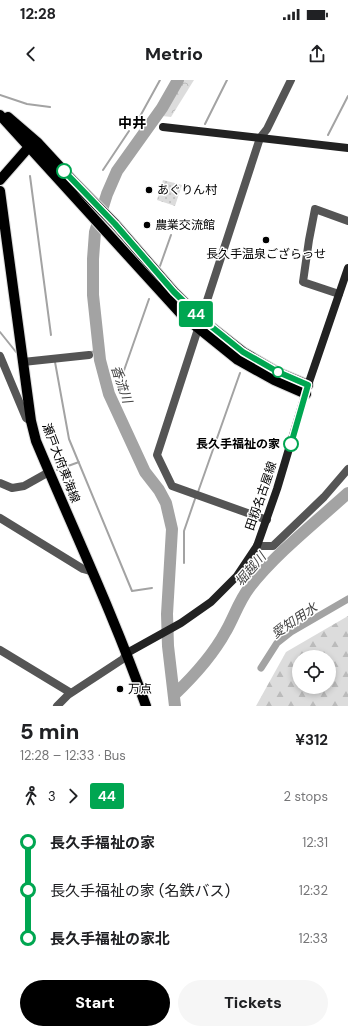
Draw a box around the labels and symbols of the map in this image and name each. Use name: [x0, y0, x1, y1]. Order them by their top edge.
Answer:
district label: 中井: [118, 114, 146, 132]
unlabelled marker: [56, 163, 72, 179]
place label: あぐりん村: [157, 182, 218, 198]
marker: あぐりん村: [144, 185, 154, 195]
place label: 農業交流館: [155, 217, 215, 233]
marker: 農業交流館: [142, 220, 152, 230]
marker: 長久手温泉ござらっせ: [261, 235, 271, 245]
place label: 長久手温泉ござらっせ: [206, 246, 326, 262]
line badge: 44: [178, 301, 214, 327]
water label: 香流川: [107, 363, 137, 407]
unlabelled marker: [272, 366, 284, 378]
street label: 瀬戸大府東海線: [38, 421, 84, 505]
place label: 長久手福祉の家: [196, 436, 280, 452]
marker: 長久手福祉の家: [283, 436, 299, 452]
street label: 田籾名古屋線: [242, 459, 280, 533]
water label: 堀越川: [231, 548, 271, 590]
water label: 愛知用水: [268, 598, 322, 642]
place label: 万点: [128, 681, 152, 697]
marker: 万点: [115, 684, 125, 694]

